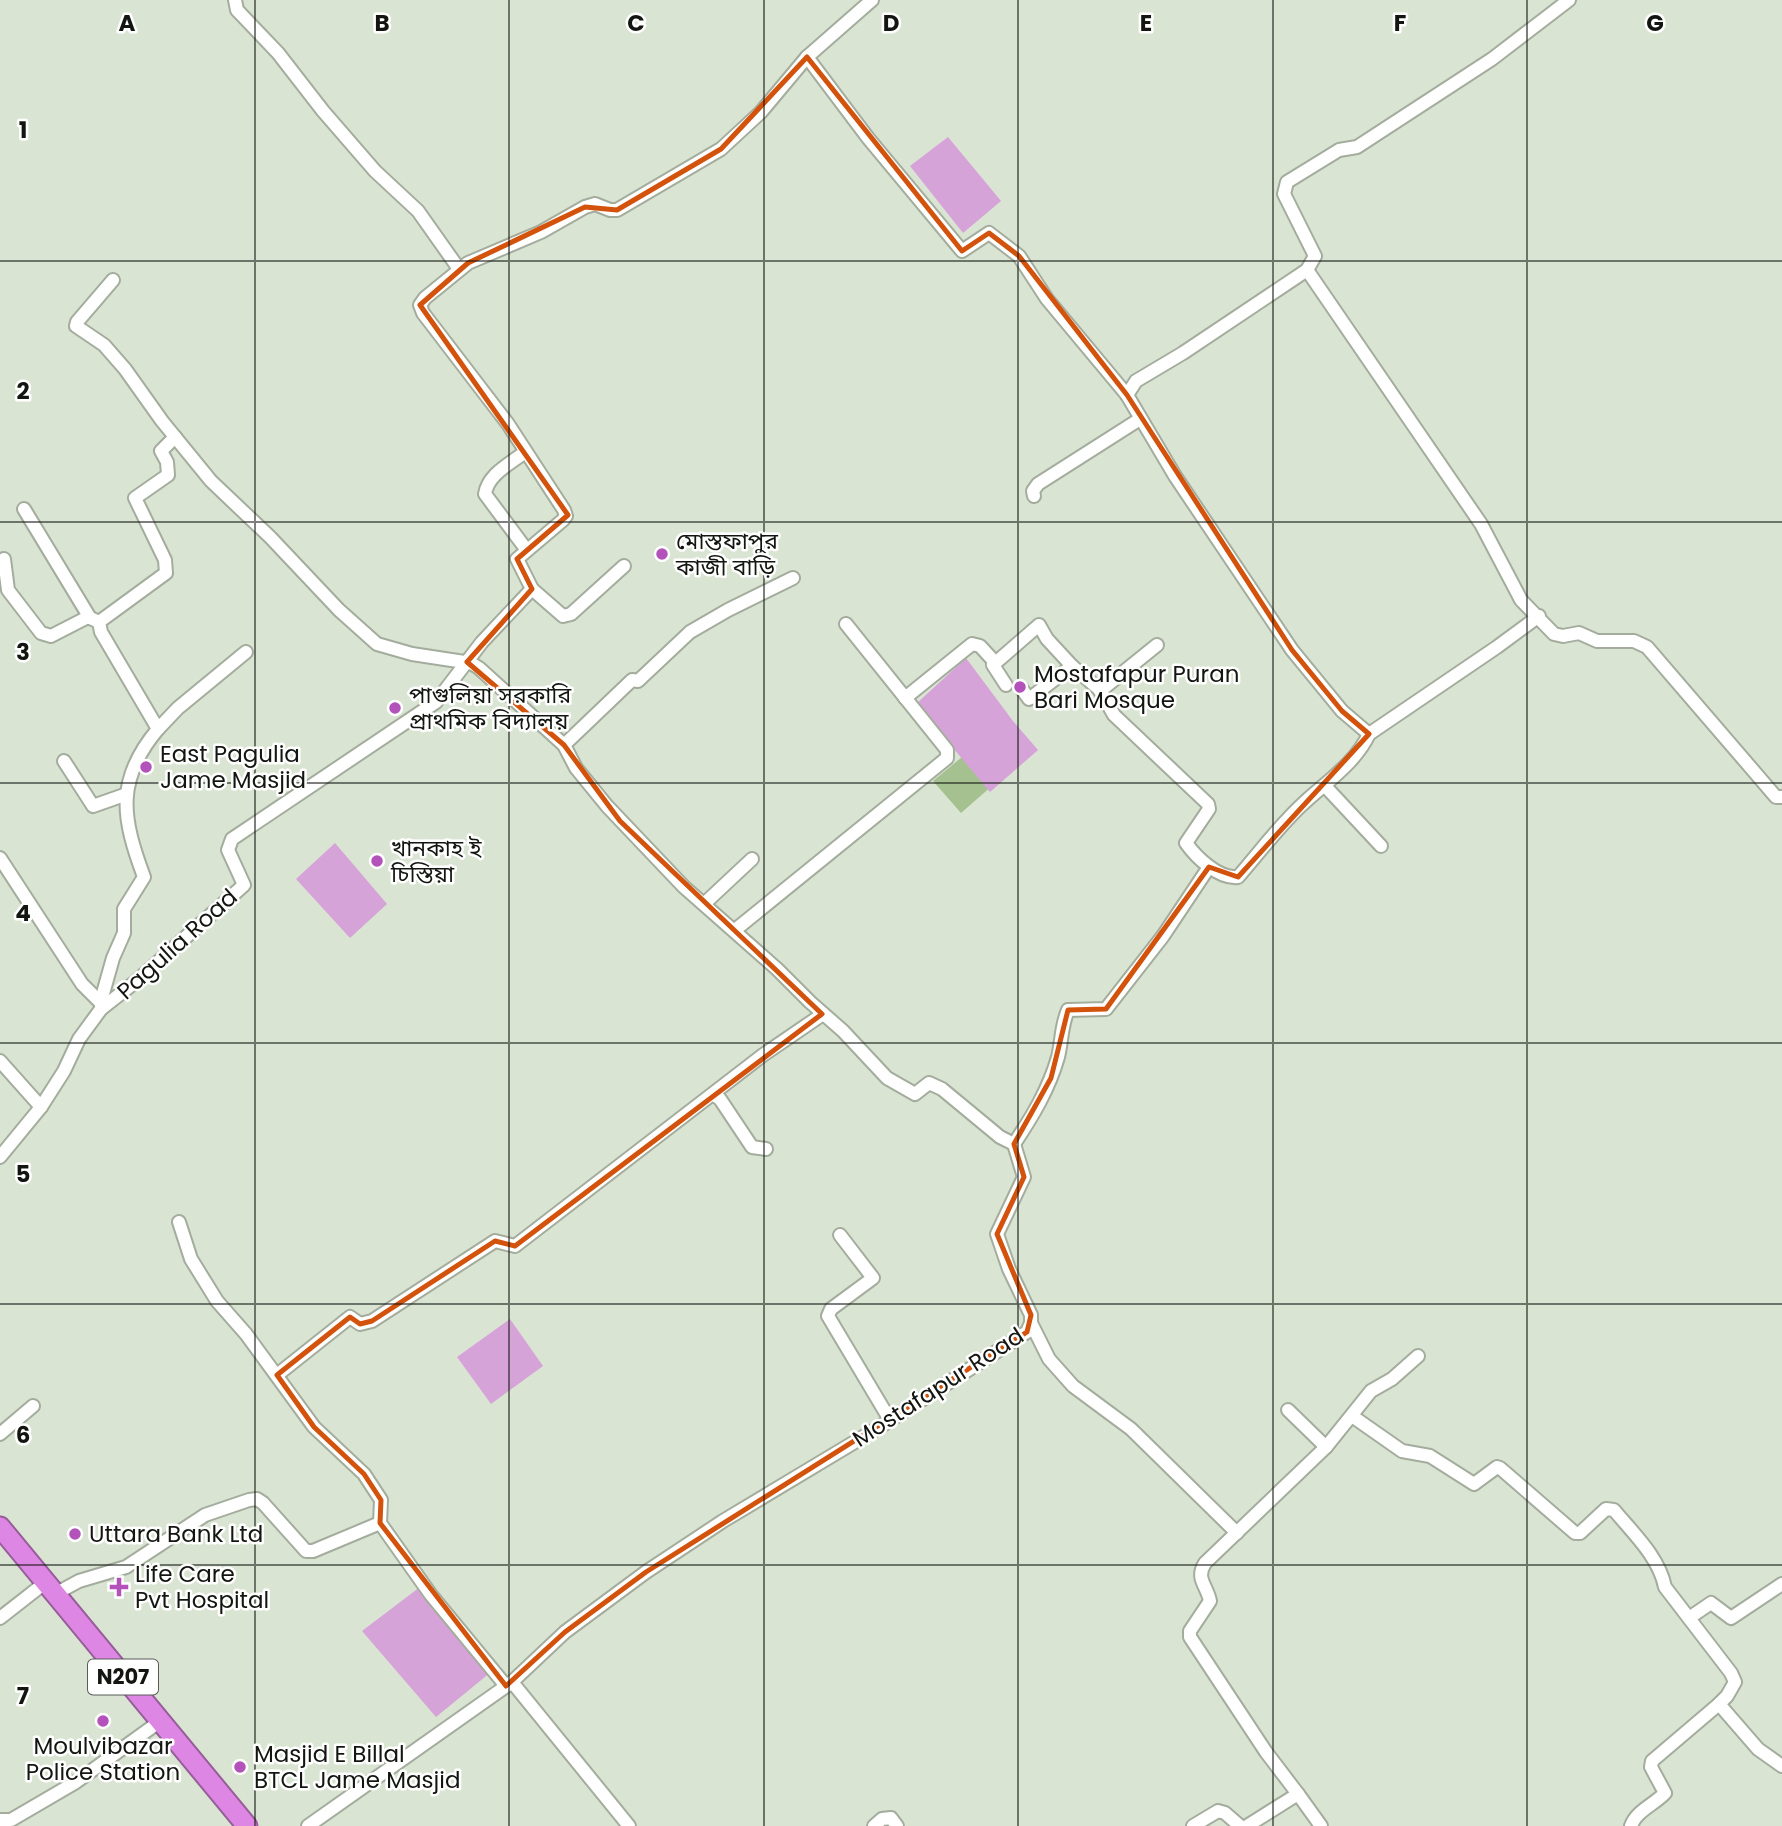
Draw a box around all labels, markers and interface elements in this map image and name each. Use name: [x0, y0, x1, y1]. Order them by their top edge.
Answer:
text: A: [119, 7, 136, 39]
text: B: [374, 7, 390, 39]
text: C: [627, 7, 645, 39]
text: D: [883, 7, 899, 39]
text: E: [1140, 7, 1152, 39]
text: F: [1394, 7, 1406, 39]
text: G: [1646, 7, 1664, 39]
text: 1: [19, 114, 27, 146]
text: 2: [16, 375, 30, 407]
place label: মোস্তফাপুর কাজী বাড়ি: [675, 525, 778, 583]
marker: মোস্তফাপুর কাজী বাড়ি: [654, 546, 670, 562]
text: 3: [16, 636, 30, 668]
place label: Mostafapur Puran Bari Mosque: [1034, 658, 1239, 716]
place label: পাগুলিয়া সরকারি প্রাথমিক বিদ্যালয়: [409, 679, 571, 737]
marker: Mostafapur Puran Bari Mosque: [1012, 679, 1028, 695]
marker: পাগুলিয়া সরকারি প্রাথমিক বিদ্যালয়: [387, 700, 403, 716]
place label: East Pagulia Jame Masjid: [160, 738, 306, 796]
marker: East Pagulia Jame Masjid: [138, 759, 154, 775]
place label: খানকাহ ই চিস্তিয়া: [390, 832, 482, 890]
marker: খানকাহ ই চিস্তিয়া: [369, 853, 385, 869]
street label: Pagulia Road: [110, 881, 244, 1007]
text: 4: [15, 897, 31, 929]
text: 5: [16, 1158, 30, 1190]
street label: Mostafapur Road: [846, 1320, 1030, 1454]
text: 6: [16, 1419, 30, 1451]
place label: Uttara Bank Ltd: [89, 1518, 263, 1550]
marker: Uttara Bank Ltd: [67, 1526, 83, 1542]
place label: Life Care Pvt Hospital: [135, 1558, 269, 1616]
marker: Life Care Pvt Hospital: [109, 1577, 129, 1597]
road number: N207: [88, 1660, 158, 1694]
text: 7: [17, 1680, 29, 1712]
marker: Moulvibazar Police Station: [95, 1713, 111, 1729]
place label: Moulvibazar Police Station: [26, 1730, 180, 1788]
place label: Masjid E Billal BTCL Jame Masjid: [254, 1738, 460, 1796]
marker: Masjid E Billal BTCL Jame Masjid: [232, 1759, 248, 1775]

